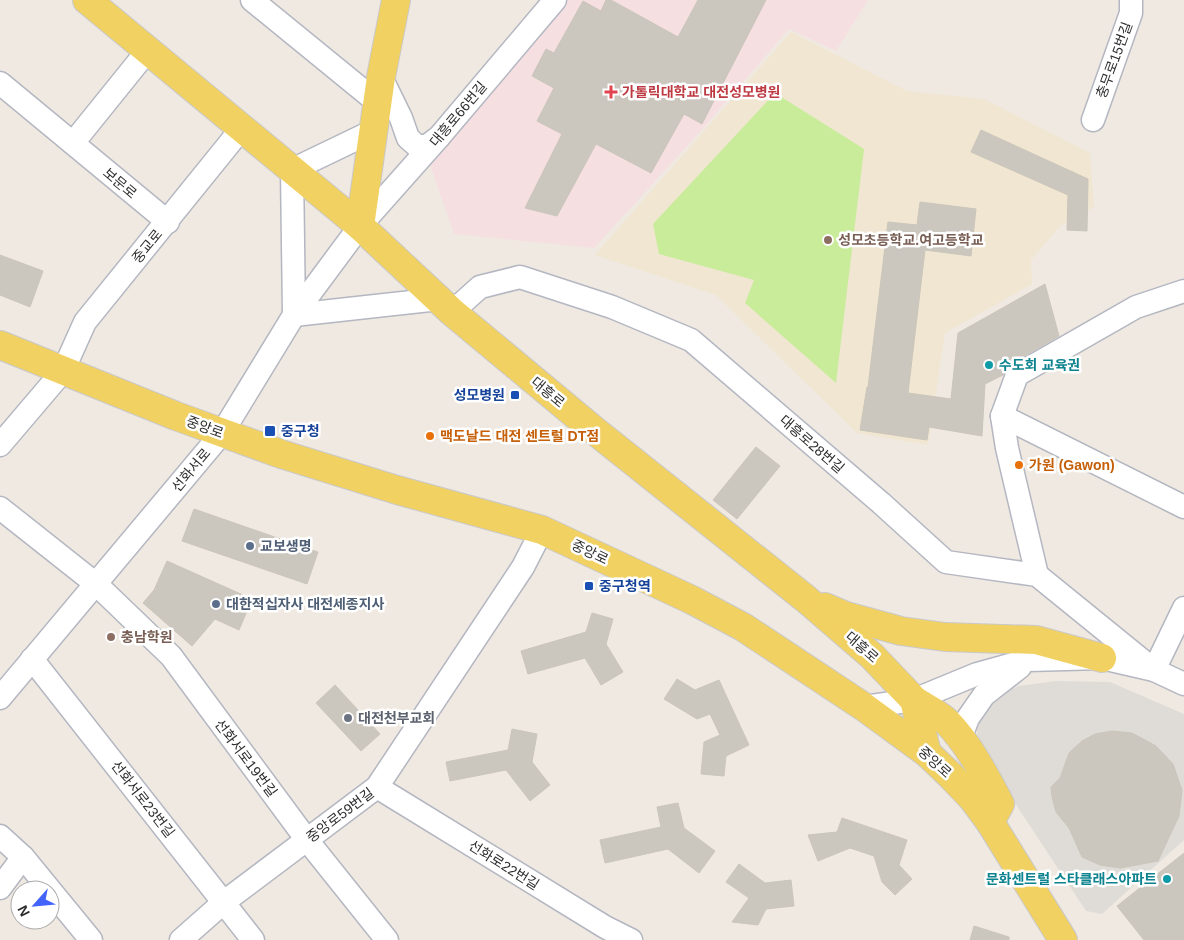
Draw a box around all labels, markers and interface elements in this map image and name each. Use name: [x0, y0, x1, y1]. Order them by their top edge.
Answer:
street label: 충무로15번길: [1093, 20, 1135, 100]
street label: 대흥로66번길: [426, 78, 490, 150]
place label: 가톨릭대학교 대전성모병원: [622, 84, 780, 100]
marker: 가톨릭대학교 대전성모병원: [604, 85, 618, 99]
street label: 보문로: [100, 164, 140, 202]
street label: 중교로: [129, 226, 165, 266]
place label: 성모초등학교.여고등학교: [838, 232, 984, 248]
marker: 성모초등학교.여고등학교: [822, 234, 834, 246]
place label: 수도회 교육권: [999, 357, 1080, 373]
marker: 수도회 교육권: [983, 359, 995, 371]
street label: 대흥로: [528, 373, 568, 411]
place label: 성모병원: [453, 387, 505, 403]
marker: 성모병원: [509, 389, 521, 401]
street label: 대흥로28번길: [777, 412, 847, 476]
street label: 중앙로: [184, 413, 226, 441]
place label: 중구청: [281, 423, 320, 439]
marker: 중구청: [263, 424, 277, 438]
place label: 맥도날드 대전 센트럴 DT점: [440, 428, 599, 444]
marker: 맥도날드 대전 센트럴 DT점: [424, 430, 436, 442]
street label: 선화서로: [168, 445, 214, 495]
place label: 가원 (Gawon): [1029, 457, 1115, 473]
marker: 가원 (Gawon): [1013, 459, 1025, 471]
street label: 중앙로: [569, 537, 611, 567]
place label: 교보생명: [260, 538, 312, 554]
marker: 교보생명: [244, 540, 256, 552]
place label: 중구청역: [599, 578, 651, 594]
marker: 중구청역: [583, 580, 595, 592]
place label: 대한적십자사 대전세종지사: [226, 596, 385, 612]
marker: 대한적십자사 대전세종지사: [210, 598, 222, 610]
street label: 대흥로: [842, 628, 882, 666]
place label: 충남학원: [121, 629, 173, 645]
marker: 충남학원: [105, 631, 117, 643]
place label: 대전천부교회: [358, 710, 435, 726]
marker: 대전천부교회: [342, 712, 354, 724]
street label: 선화서로19번길: [212, 716, 280, 800]
street label: 중앙로: [915, 743, 955, 781]
street label: 선화서로23번길: [108, 757, 178, 841]
street label: 중앙로59번길: [303, 785, 377, 845]
street label: 선화로22번길: [466, 837, 542, 893]
place label: 문화센트럴 스타클래스아파트: [986, 871, 1157, 887]
marker: 문화센트럴 스타클래스아파트: [1161, 873, 1173, 885]
north arrow: [10, 880, 60, 930]
text: N: [14, 903, 33, 919]

